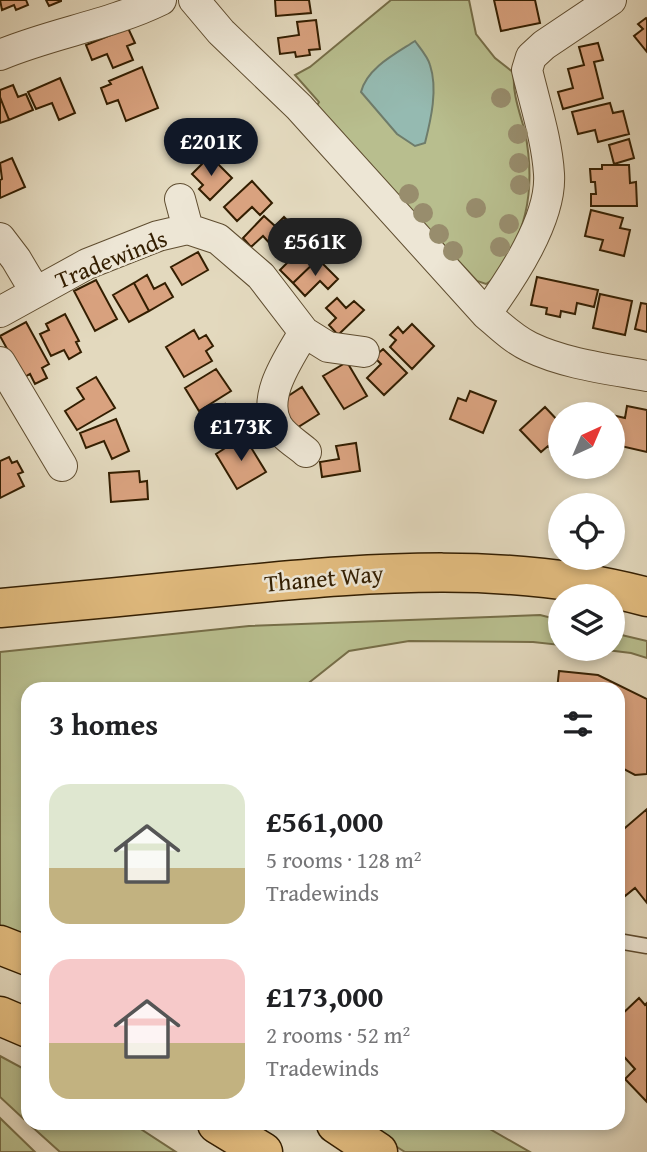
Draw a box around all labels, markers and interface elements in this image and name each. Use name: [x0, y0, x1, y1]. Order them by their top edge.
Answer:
pin: £201K: [162, 118, 260, 178]
text: £201K: [180, 124, 242, 157]
pin: £561K: [266, 218, 364, 278]
street label: Tradewinds: [50, 221, 172, 297]
text: £561K: [284, 224, 346, 257]
north arrow: [548, 402, 625, 480]
map controls: [548, 402, 625, 661]
pin: £173K: [192, 404, 290, 463]
text: £173K: [210, 409, 272, 442]
button: locate: [548, 493, 625, 570]
street label: Thanet Way: [263, 555, 385, 601]
button: layers: [548, 584, 625, 661]
text: 3 homes: [49, 702, 158, 746]
icon: filters: [559, 705, 597, 743]
text: £561,000: [266, 799, 383, 843]
icon: home: [105, 812, 189, 896]
text: 5 rooms · 128 m²: [266, 843, 421, 876]
text: Tradewinds: [266, 876, 379, 909]
text: £173,000: [266, 974, 383, 1018]
icon: home: [105, 987, 189, 1071]
text: 2 rooms · 52 m²: [266, 1018, 410, 1051]
text: Tradewinds: [266, 1051, 379, 1084]

